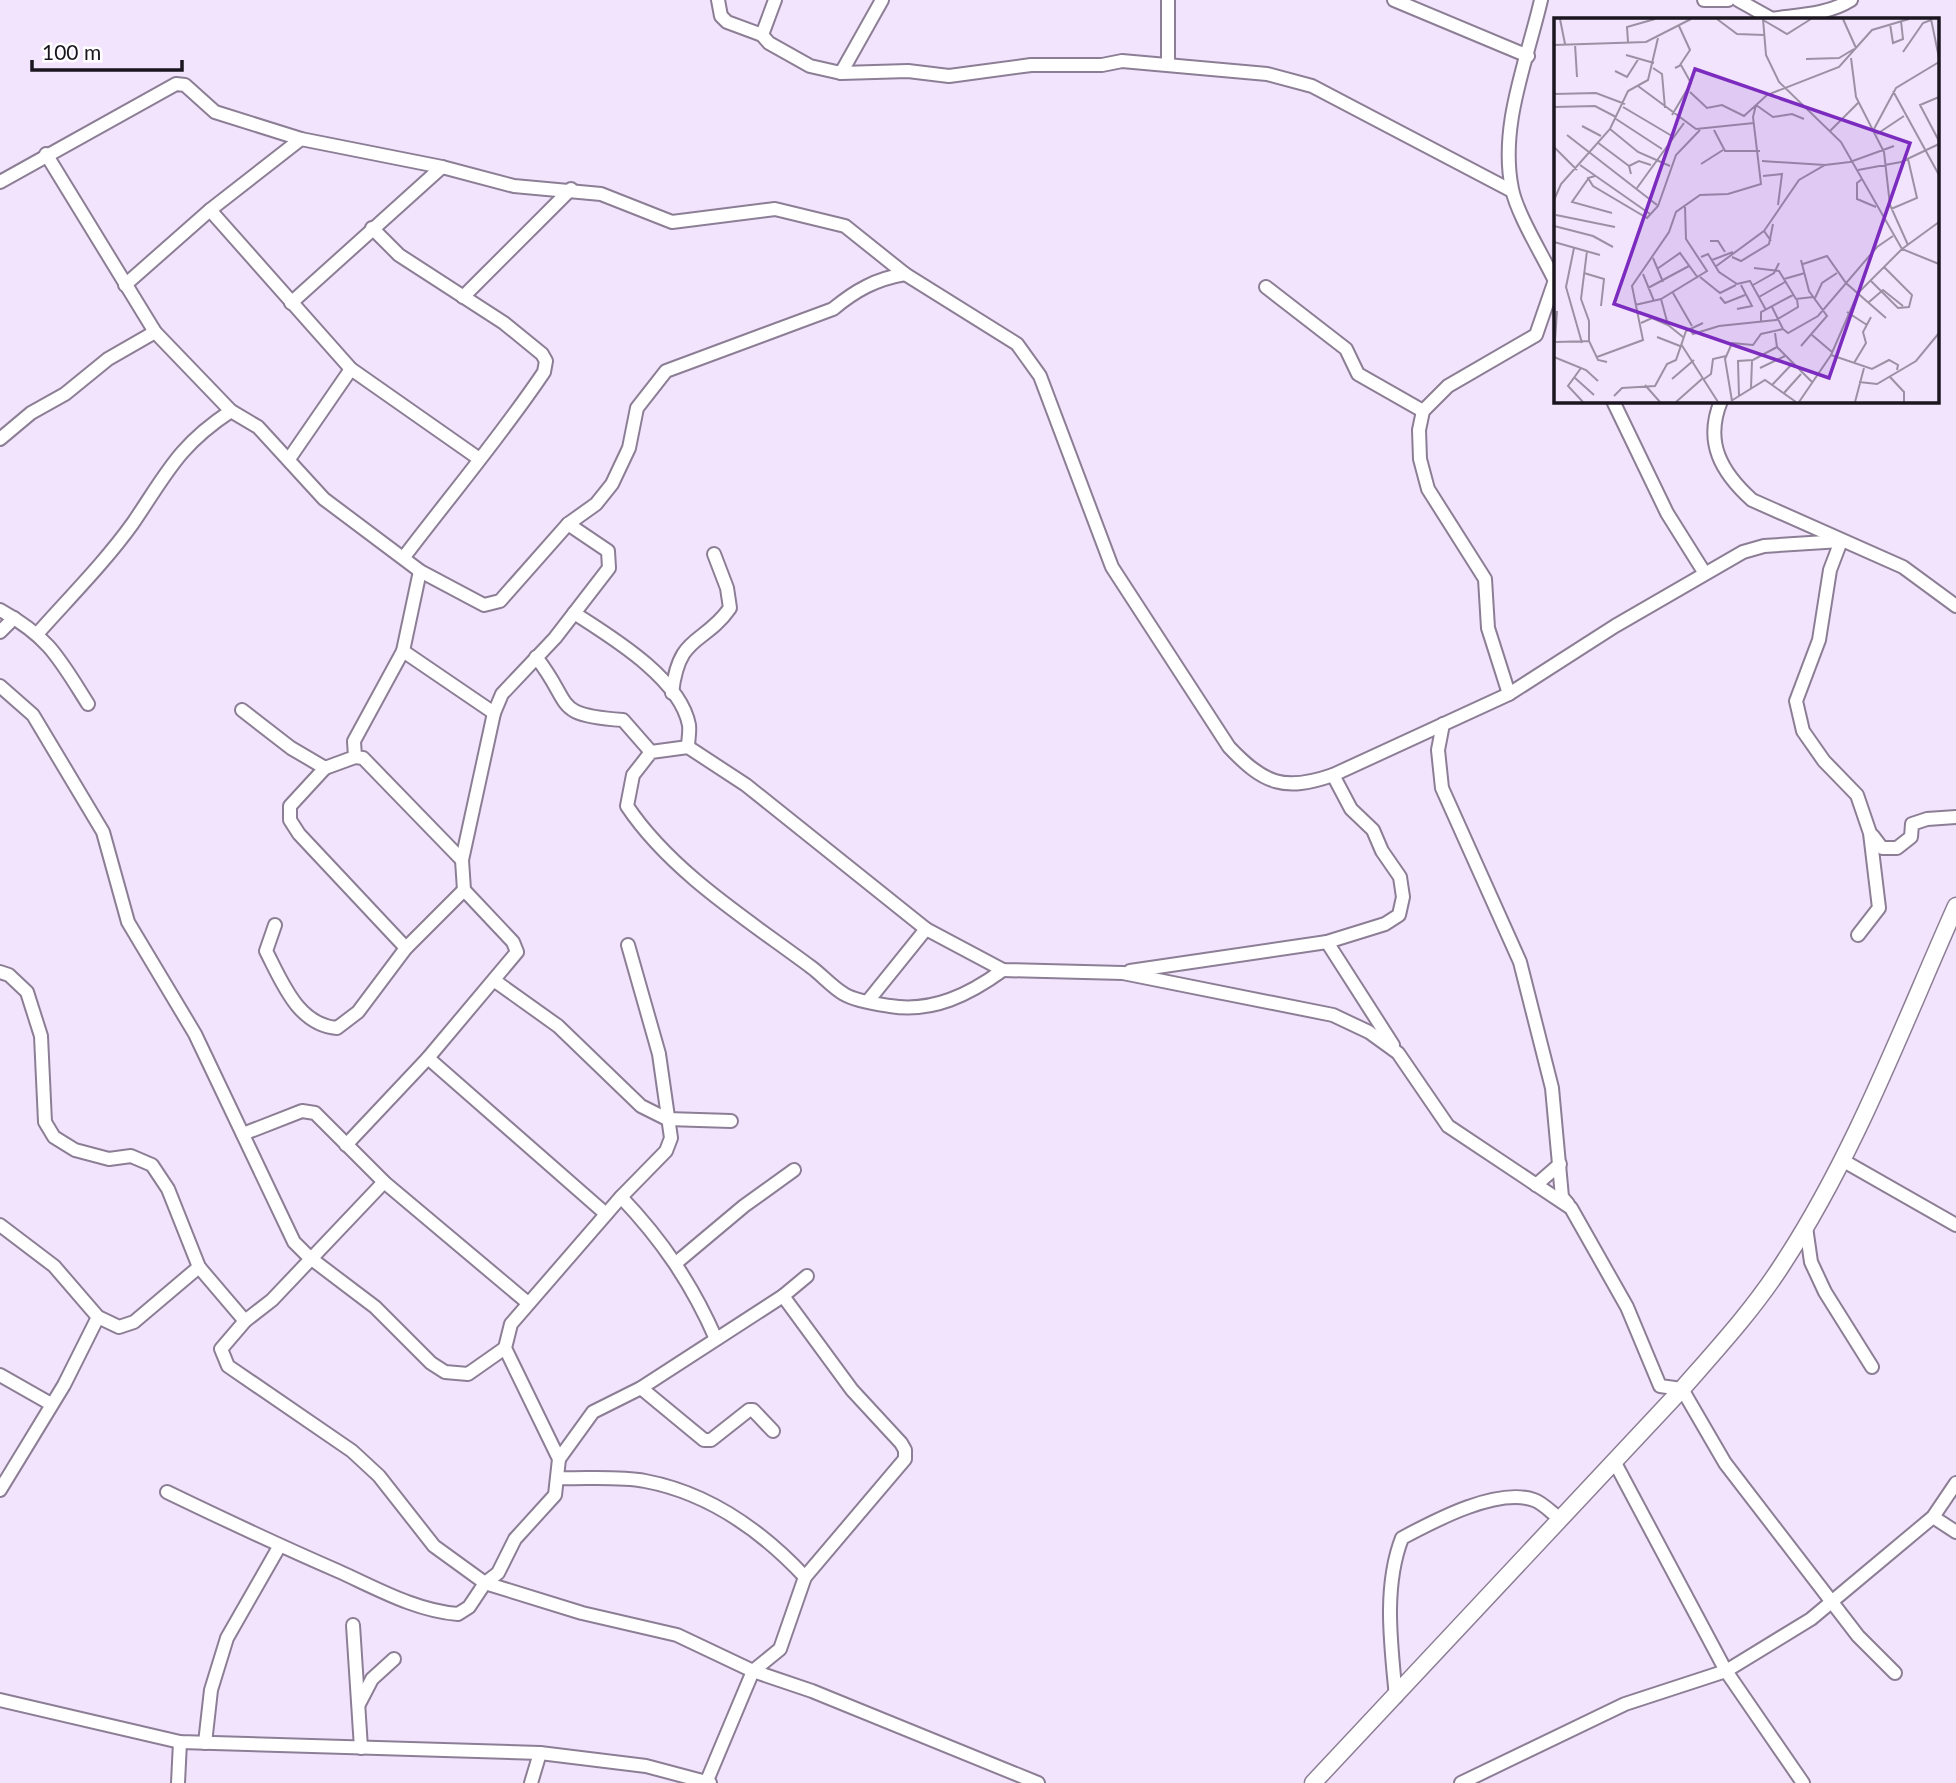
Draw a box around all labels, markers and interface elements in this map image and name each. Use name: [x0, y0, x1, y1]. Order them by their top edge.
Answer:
inset map: [1554, 18, 1938, 402]
scale bar: [32, 28, 182, 72]
text: 100 m: [42, 39, 101, 64]

